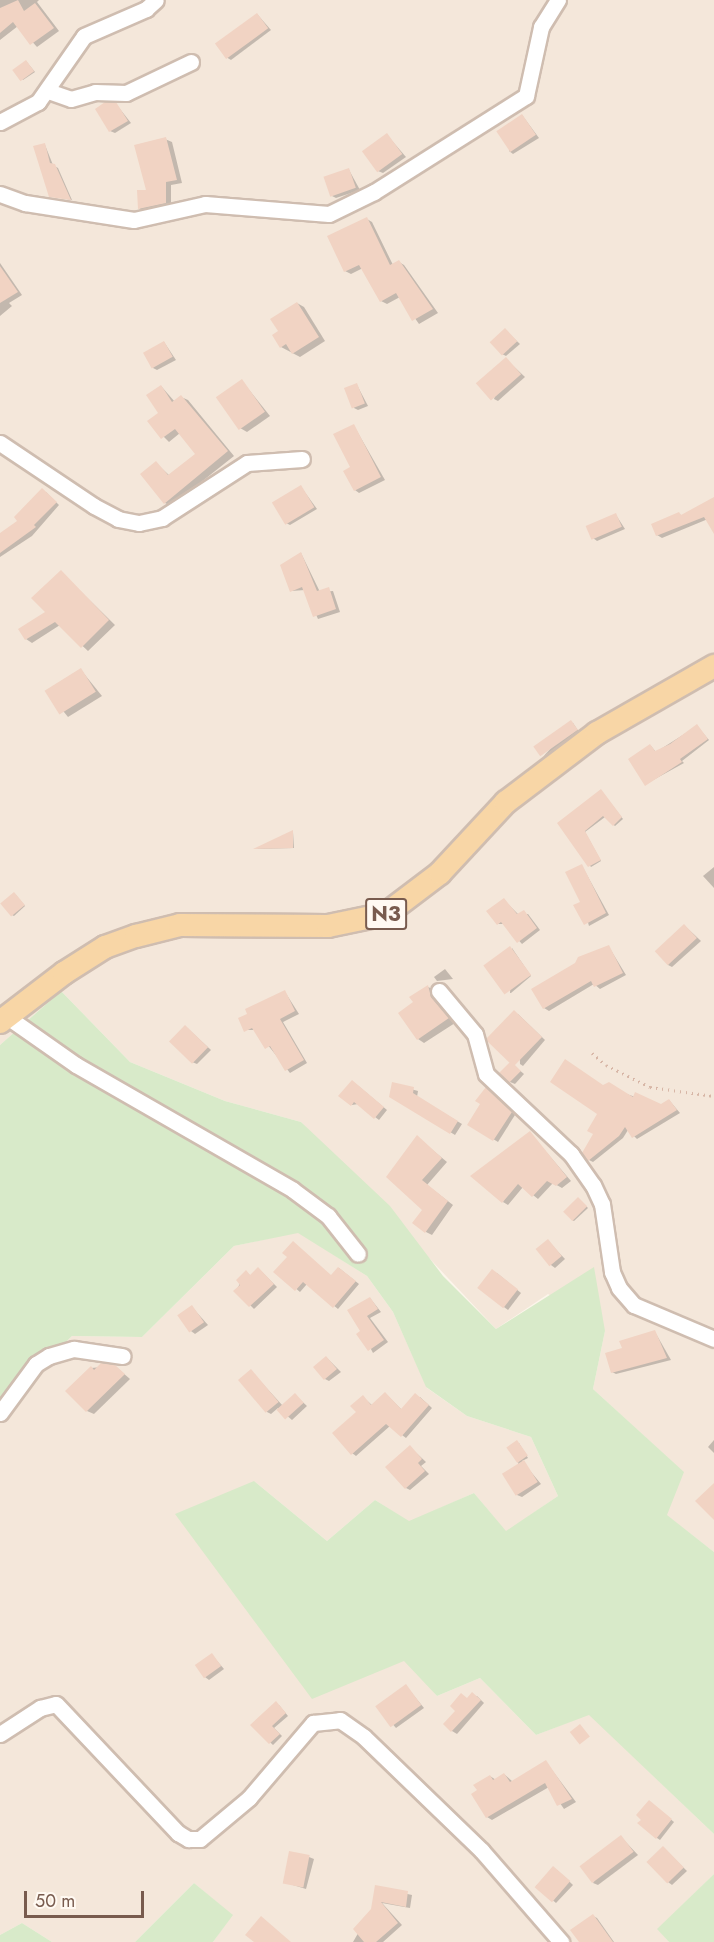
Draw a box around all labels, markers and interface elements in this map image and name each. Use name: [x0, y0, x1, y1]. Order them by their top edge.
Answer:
road number: N3: [365, 896, 407, 932]
scale bar: [27, 1879, 147, 1917]
text: 50 m: [35, 1888, 75, 1914]

